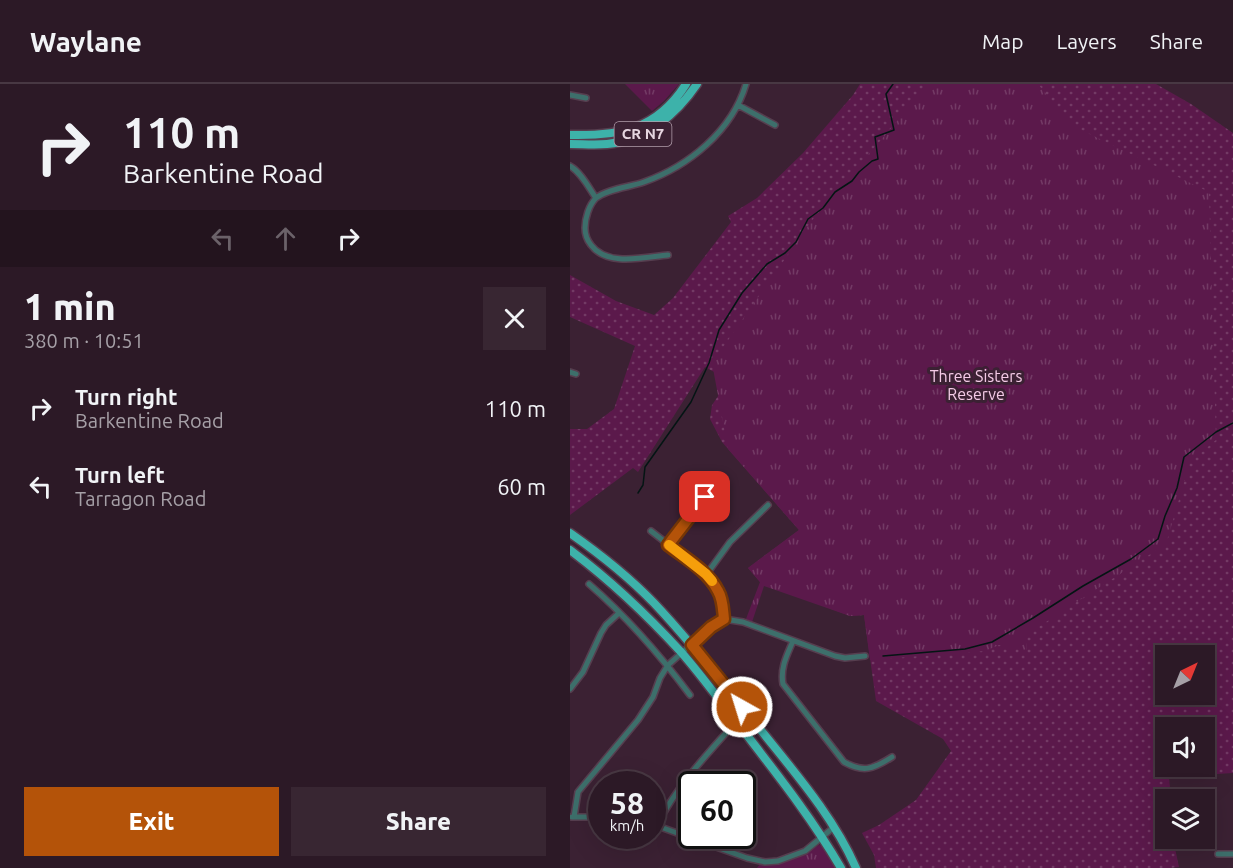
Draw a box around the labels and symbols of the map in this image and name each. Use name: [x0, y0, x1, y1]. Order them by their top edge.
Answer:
road number: CR N7: [614, 122, 671, 146]
park label: Three Sisters Reserve: [930, 367, 1022, 403]
pin: [679, 471, 730, 522]
north arrow: [1155, 645, 1215, 705]
position arrow: [710, 675, 774, 739]
speed limit sign: 60: [678, 771, 756, 849]

